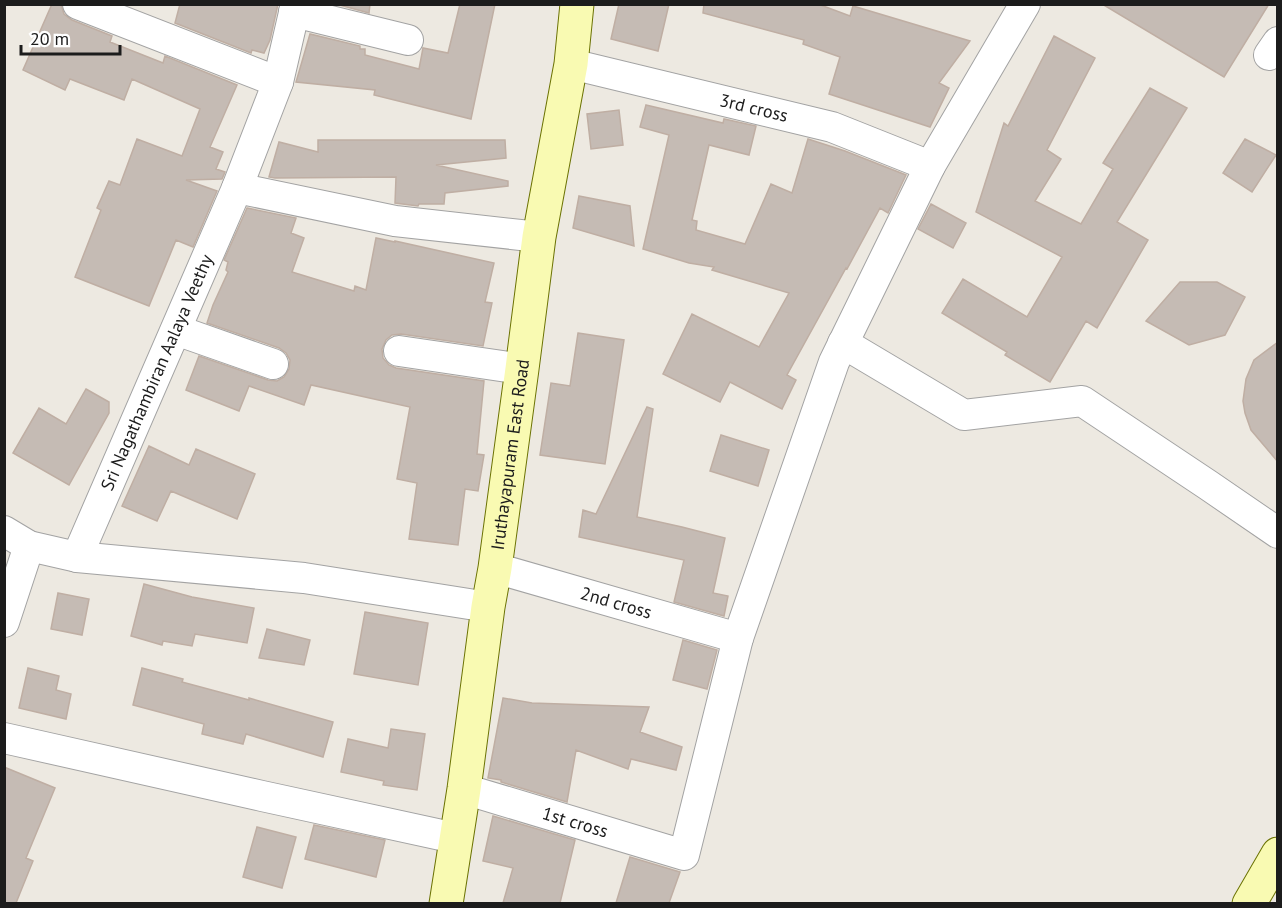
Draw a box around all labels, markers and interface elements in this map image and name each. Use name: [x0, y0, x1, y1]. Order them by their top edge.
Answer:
scale bar: [21, 18, 120, 56]
text: 20 m: [30, 27, 69, 50]
street label: 3rd cross: [717, 88, 790, 127]
street label: Sri Nagathambiran Aalaya Veethy: [95, 250, 218, 494]
street label: Iruthayapuram East Road: [486, 358, 534, 551]
street label: 2nd cross: [578, 581, 655, 624]
street label: 1st cross: [540, 801, 611, 843]

